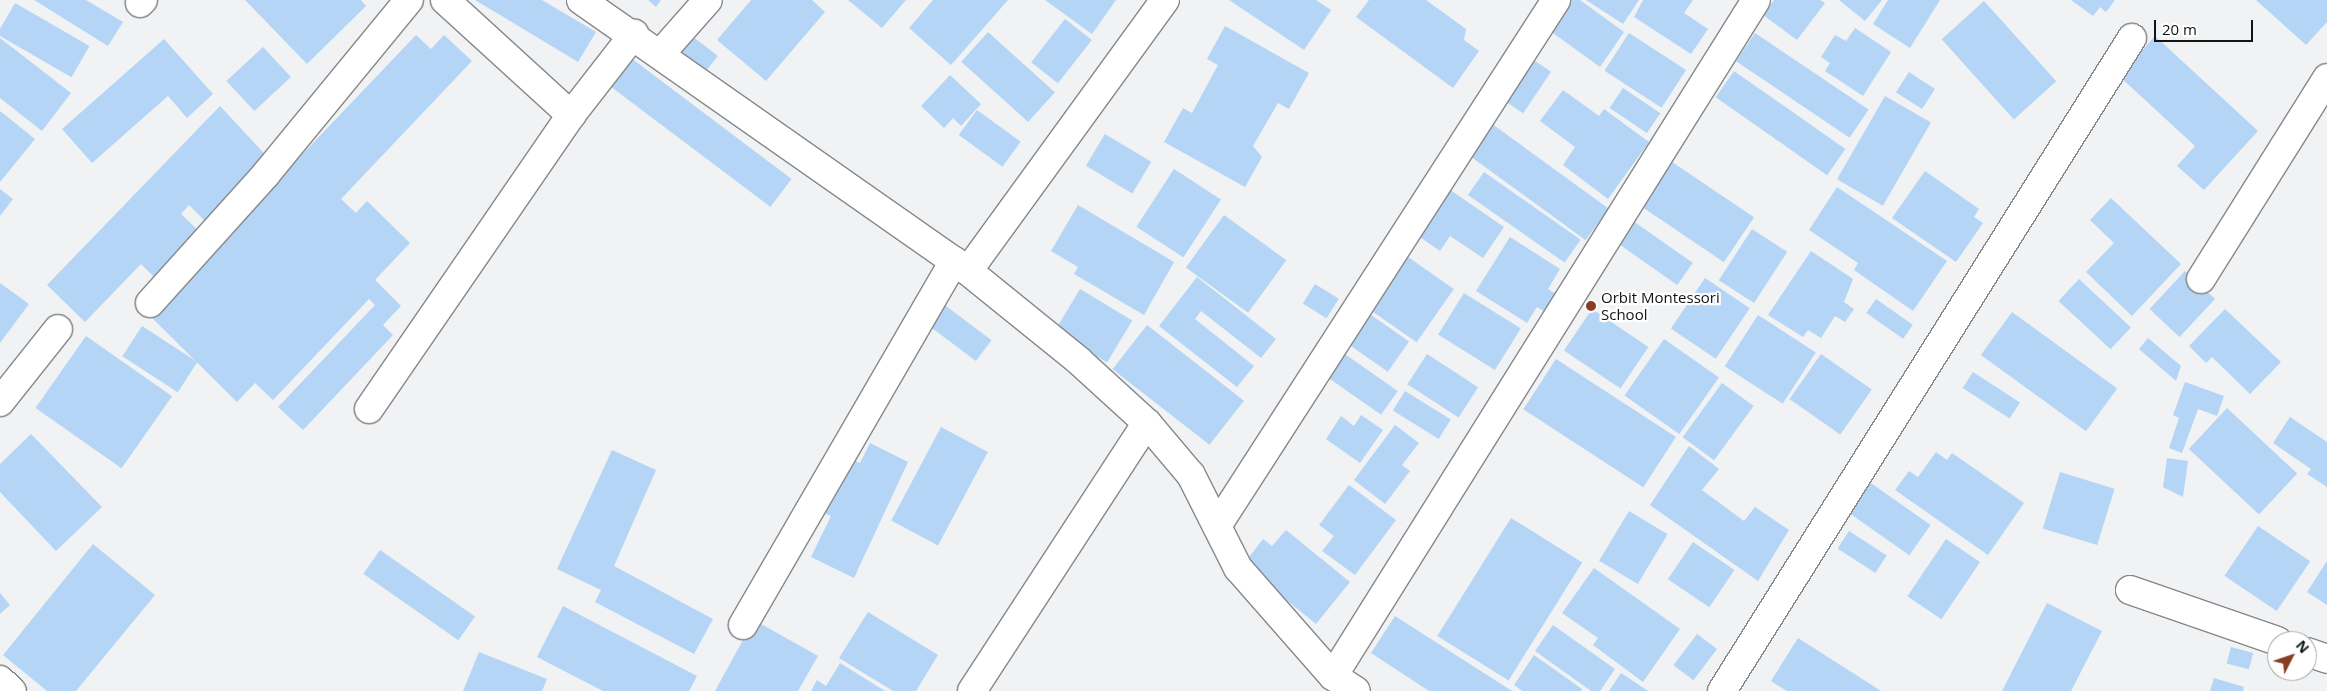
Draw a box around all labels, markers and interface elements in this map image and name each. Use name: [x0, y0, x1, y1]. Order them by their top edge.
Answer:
scale bar: [2157, 10, 2256, 42]
text: 20 m: [2162, 19, 2197, 39]
place label: Orbit Montessori School: [1601, 288, 1720, 323]
marker: Orbit Montessori School: [1585, 300, 1597, 312]
north arrow: [2267, 631, 2317, 681]
text: N: [2292, 636, 2314, 657]

